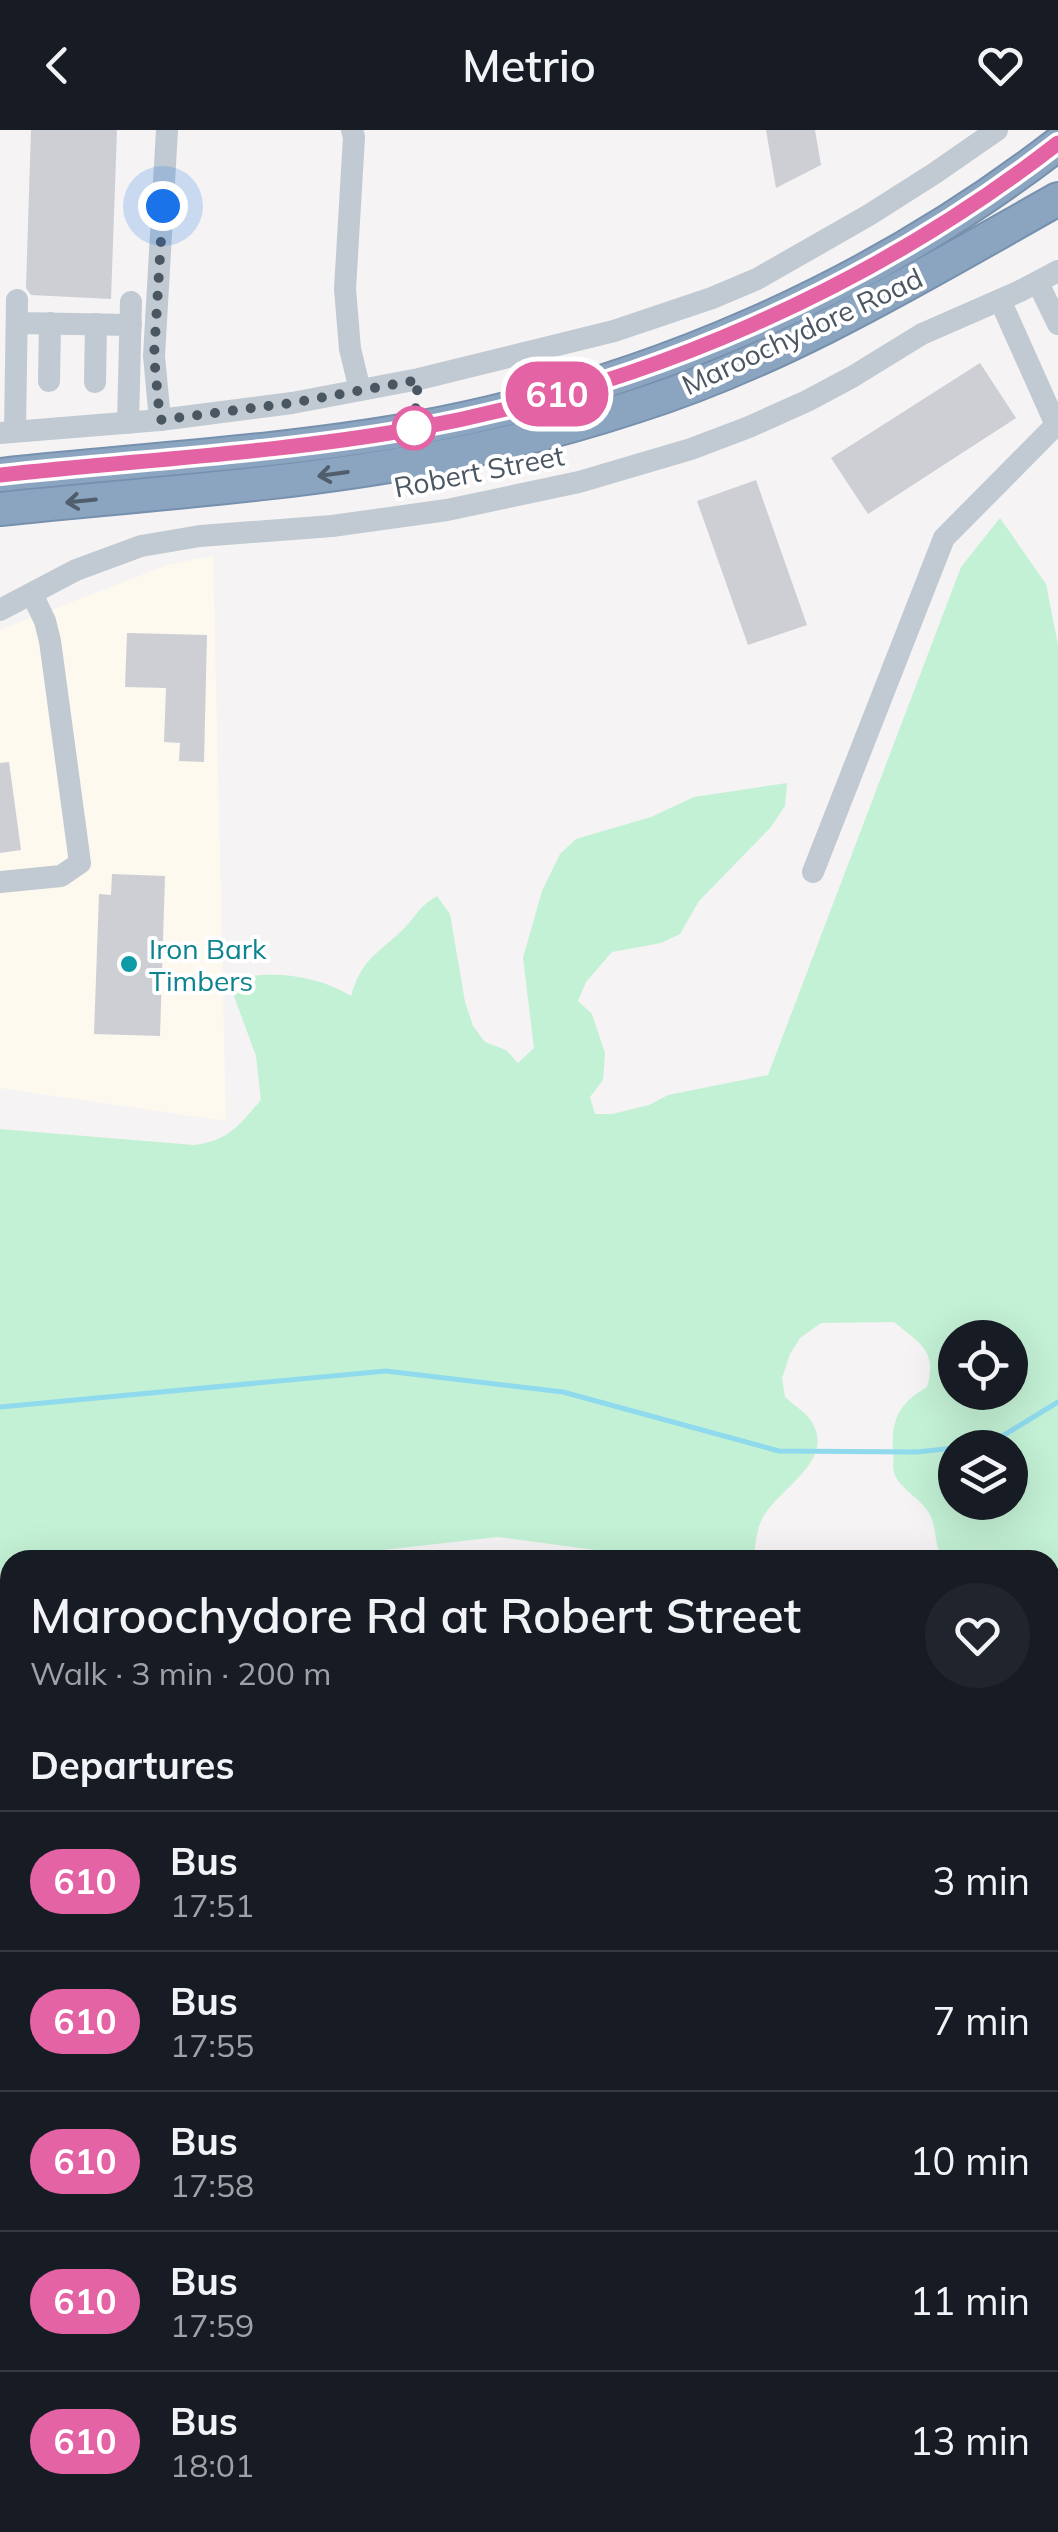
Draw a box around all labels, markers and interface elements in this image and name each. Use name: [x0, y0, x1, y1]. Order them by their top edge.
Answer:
text: Metrio: [462, 37, 596, 93]
icon: back: [30, 38, 85, 93]
icon: heart: [973, 38, 1028, 93]
your location: [138, 181, 188, 231]
street label: Maroochydore Road: [676, 260, 928, 402]
line badge: 610: [500, 362, 614, 426]
text: 610: [525, 372, 589, 416]
unlabelled marker: [393, 407, 435, 449]
street label: Robert Street: [391, 437, 567, 505]
one-way arrow: [317, 465, 349, 484]
one-way arrow: [65, 492, 97, 511]
place label: Iron Bark Timbers: [149, 931, 267, 998]
marker: Iron Bark Timbers: [118, 953, 140, 975]
map controls: [938, 1320, 1028, 1520]
button: locate: [938, 1320, 1028, 1410]
button: layers: [938, 1430, 1028, 1520]
button: heart: [925, 1583, 1030, 1688]
text: Maroochydore Rd at Robert Street: [30, 1585, 801, 1645]
text: Walk · 3 min · 200 m: [30, 1653, 331, 1693]
text: Departures: [30, 1741, 234, 1789]
text: Bus: [170, 1837, 238, 1885]
text: 3 min: [933, 1857, 1030, 1905]
text: 610: [53, 1859, 117, 1903]
text: 17:51: [170, 1885, 254, 1925]
text: Bus: [170, 1977, 238, 2025]
text: 7 min: [933, 1997, 1030, 2045]
text: 610: [53, 1999, 117, 2043]
text: 17:55: [170, 2025, 254, 2065]
text: Bus: [170, 2117, 238, 2165]
text: 10 min: [910, 2137, 1030, 2185]
text: 610: [53, 2139, 117, 2183]
text: 17:58: [170, 2165, 254, 2205]
text: Bus: [170, 2257, 238, 2305]
text: 11 min: [910, 2277, 1030, 2325]
text: 610: [53, 2279, 117, 2323]
text: 17:59: [170, 2305, 254, 2345]
text: Bus: [170, 2397, 238, 2445]
text: 13 min: [910, 2417, 1030, 2465]
text: 610: [53, 2419, 117, 2463]
text: 18:01: [170, 2445, 254, 2485]

